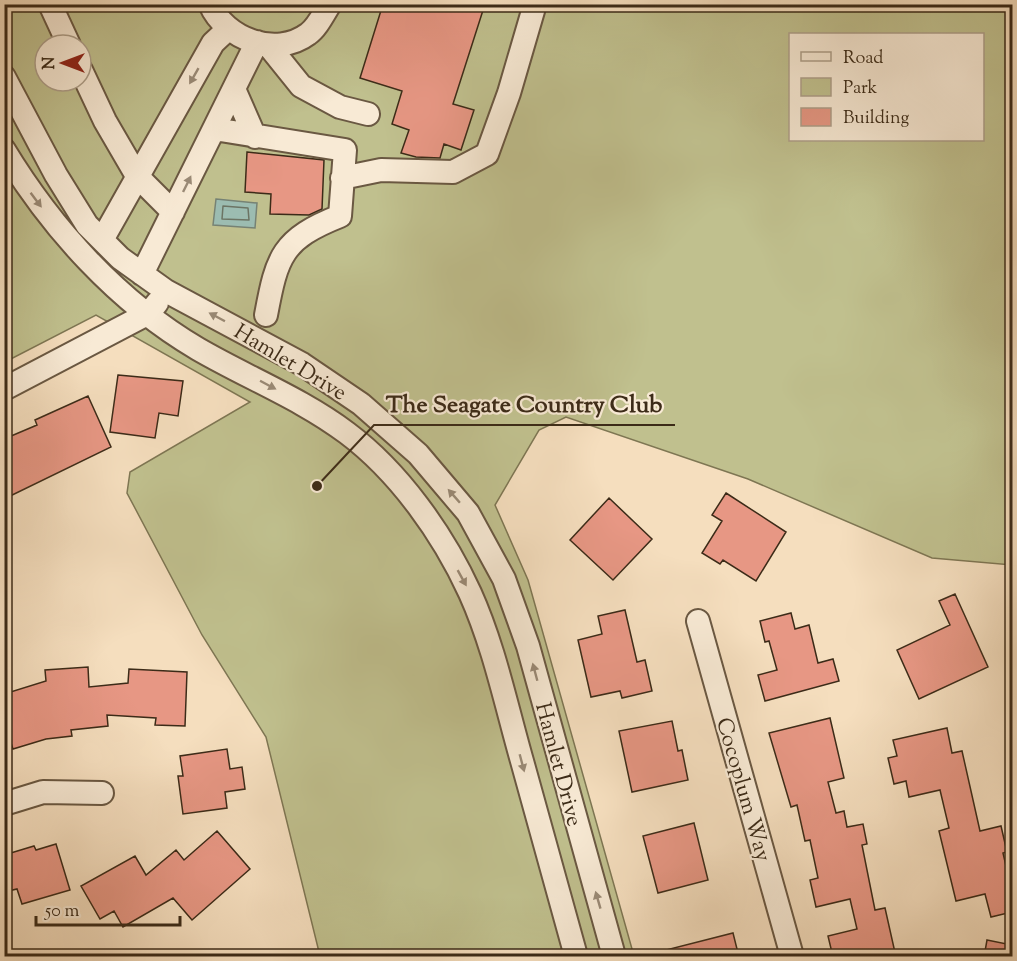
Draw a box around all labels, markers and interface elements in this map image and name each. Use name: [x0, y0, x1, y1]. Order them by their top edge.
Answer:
north arrow: [33, 33, 93, 93]
legend: [789, 33, 984, 141]
text: Road: [843, 46, 883, 72]
text: N: [39, 56, 62, 69]
one-way arrow: [189, 68, 200, 84]
text: Park: [843, 76, 878, 102]
text: Building: [843, 106, 909, 132]
one-way arrow: [182, 176, 191, 193]
one-way arrow: [30, 191, 42, 207]
one-way arrow: [208, 313, 225, 322]
street label: Hamlet Drive: [227, 317, 352, 410]
one-way arrow: [259, 380, 276, 390]
callout: The Seagate Country Club: [374, 383, 675, 425]
text: The Seagate Country Club: [386, 389, 662, 423]
one-way arrow: [448, 489, 461, 504]
one-way arrow: [457, 570, 467, 587]
one-way arrow: [530, 663, 539, 681]
street label: Hamlet Drive: [525, 699, 589, 830]
street label: Cocoplum Way: [706, 714, 778, 866]
one-way arrow: [518, 754, 527, 772]
scale bar: [36, 889, 180, 927]
one-way arrow: [593, 891, 602, 909]
text: 50 m: [44, 899, 80, 925]

